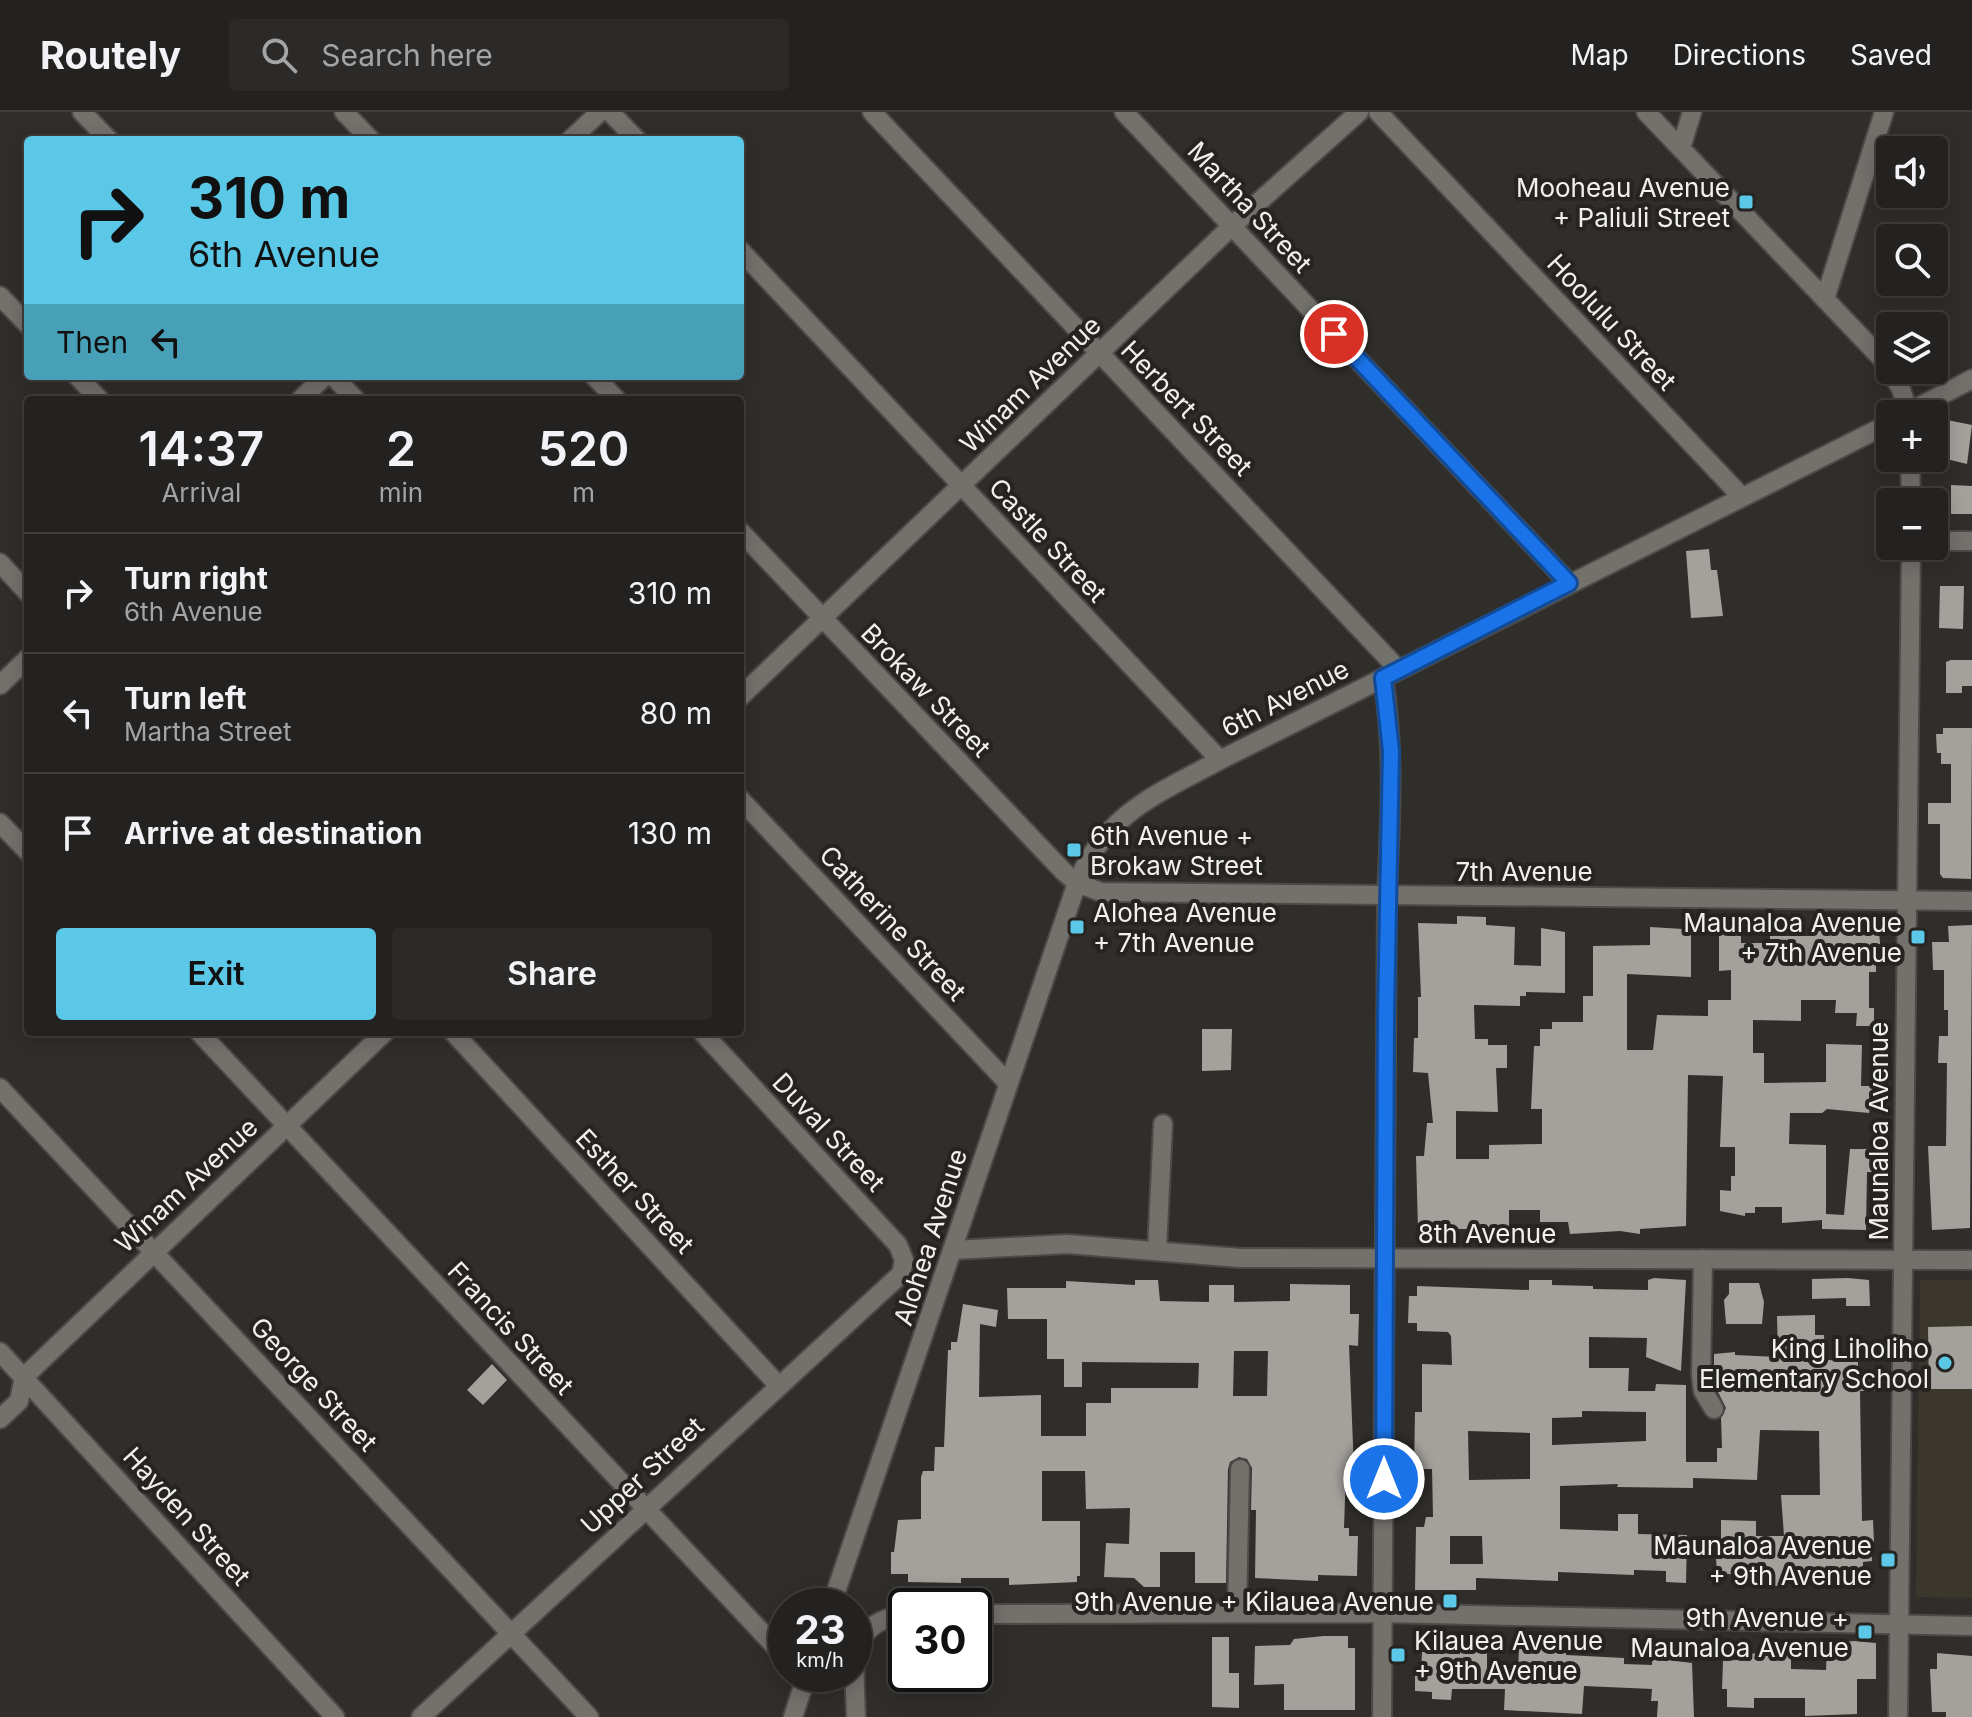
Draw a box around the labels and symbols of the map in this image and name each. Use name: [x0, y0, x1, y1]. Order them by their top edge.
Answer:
street label: Martha Street: [1182, 135, 1318, 279]
place label: Mooheau Avenue + Paliuli Street: [1516, 172, 1730, 233]
marker: Mooheau Avenue + Paliuli Street: [1737, 193, 1755, 211]
street label: Hoolulu Street: [1541, 248, 1683, 396]
pin: [1300, 300, 1368, 368]
street label: Winam Avenue: [953, 309, 1107, 459]
street label: Herbert Street: [1115, 334, 1259, 482]
street label: Castle Street: [983, 472, 1113, 608]
street label: Brokaw Street: [855, 617, 997, 763]
street label: 6th Avenue: [1216, 653, 1354, 743]
place label: 6th Avenue + Brokaw Street: [1090, 820, 1263, 881]
street label: Catherine Street: [813, 839, 973, 1007]
marker: 6th Avenue + Brokaw Street: [1065, 841, 1083, 859]
street label: 7th Avenue: [1455, 856, 1593, 887]
place label: Alohea Avenue + 7th Avenue: [1093, 897, 1277, 958]
place label: Maunaloa Avenue + 7th Avenue: [1683, 907, 1902, 968]
marker: Alohea Avenue + 7th Avenue: [1068, 918, 1086, 936]
marker: Maunaloa Avenue + 7th Avenue: [1909, 928, 1927, 946]
street label: Maunaloa Avenue: [1863, 1022, 1894, 1240]
street label: Duval Street: [766, 1067, 892, 1197]
street label: Winam Avenue: [108, 1111, 264, 1259]
street label: Esther Street: [569, 1122, 701, 1260]
street label: Alohea Avenue: [887, 1145, 973, 1329]
street label: 8th Avenue: [1418, 1218, 1556, 1249]
street label: Francis Street: [442, 1255, 580, 1401]
street label: George Street: [244, 1311, 384, 1457]
place label: King Liholiho Elementary School: [1699, 1333, 1929, 1394]
marker: King Liholiho Elementary School: [1936, 1354, 1954, 1372]
street label: Upper Street: [574, 1410, 710, 1540]
position arrow: [1342, 1437, 1426, 1521]
street label: Hayden Street: [117, 1441, 257, 1591]
place label: Maunaloa Avenue + 9th Avenue: [1653, 1530, 1872, 1591]
marker: Maunaloa Avenue + 9th Avenue: [1879, 1551, 1897, 1569]
place label: 9th Avenue + Kilauea Avenue: [1074, 1586, 1434, 1617]
speed limit sign: 30: [888, 1588, 992, 1692]
marker: 9th Avenue + Kilauea Avenue: [1441, 1592, 1459, 1610]
place label: 9th Avenue + Maunaloa Avenue: [1630, 1602, 1849, 1663]
marker: 9th Avenue + Maunaloa Avenue: [1856, 1623, 1874, 1641]
place label: Kilauea Avenue + 9th Avenue: [1414, 1625, 1603, 1686]
marker: Kilauea Avenue + 9th Avenue: [1389, 1646, 1407, 1664]

